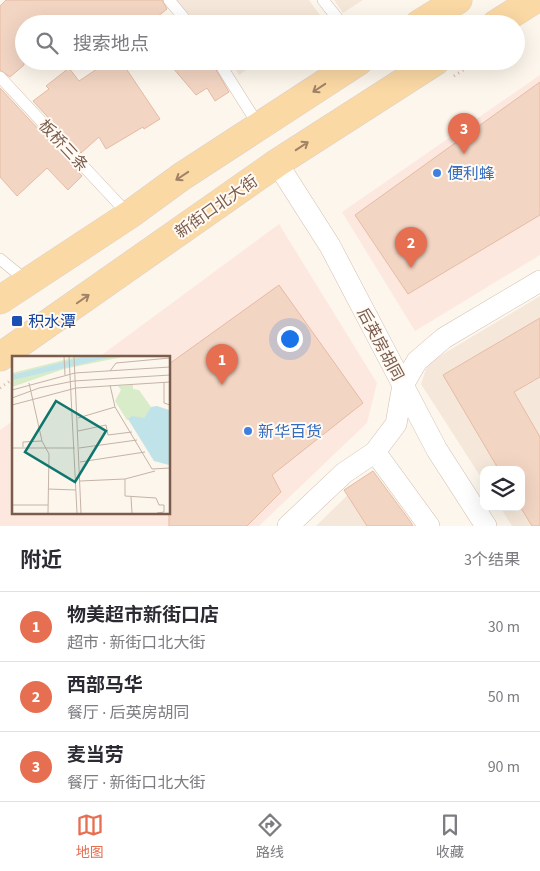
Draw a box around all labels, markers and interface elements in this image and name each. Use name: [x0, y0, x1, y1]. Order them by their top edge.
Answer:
search box: [15, 15, 525, 70]
icon: search: [33, 29, 61, 57]
text: 搜索地点: [73, 31, 149, 58]
one-way arrow: [312, 83, 326, 93]
pin: 3: [448, 113, 480, 154]
street label: 板桥三条: [33, 115, 93, 177]
one-way arrow: [295, 141, 309, 151]
place label: 便利蜂: [447, 163, 495, 185]
marker: 便利蜂: [431, 167, 443, 179]
street label: 新街口北大街: [171, 170, 262, 243]
one-way arrow: [175, 171, 189, 181]
pin: 2: [395, 227, 427, 268]
one-way arrow: [76, 294, 90, 304]
street label: 后英房胡同: [352, 304, 409, 385]
place label: 积水潭: [28, 311, 76, 333]
marker: 积水潭: [10, 314, 24, 328]
your location: [277, 326, 303, 352]
pin: 1: [206, 344, 238, 385]
inset map: [12, 356, 170, 514]
place label: 新华百货: [258, 421, 322, 443]
marker: 新华百货: [242, 425, 254, 437]
map controls: [480, 466, 525, 511]
button: layers: [480, 466, 525, 511]
text: 附近: [20, 545, 62, 575]
text: 3个结果: [464, 549, 520, 571]
text: 物美超市新街口店: [67, 602, 219, 629]
text: 1: [32, 616, 40, 638]
text: 30 m: [488, 616, 520, 638]
text: 超市 · 新街口北大街: [67, 632, 205, 654]
text: 西部马华: [67, 672, 143, 699]
text: 2: [32, 686, 40, 708]
text: 50 m: [488, 686, 520, 708]
text: 餐厅 · 后英房胡同: [67, 702, 189, 724]
text: 麦当劳: [67, 742, 124, 769]
text: 3: [32, 756, 40, 778]
text: 90 m: [488, 756, 520, 778]
text: 餐厅 · 新街口北大街: [67, 772, 205, 794]
tab: 地图: [76, 811, 104, 863]
tab: 路线: [256, 811, 284, 863]
tab: 收藏: [436, 811, 464, 863]

